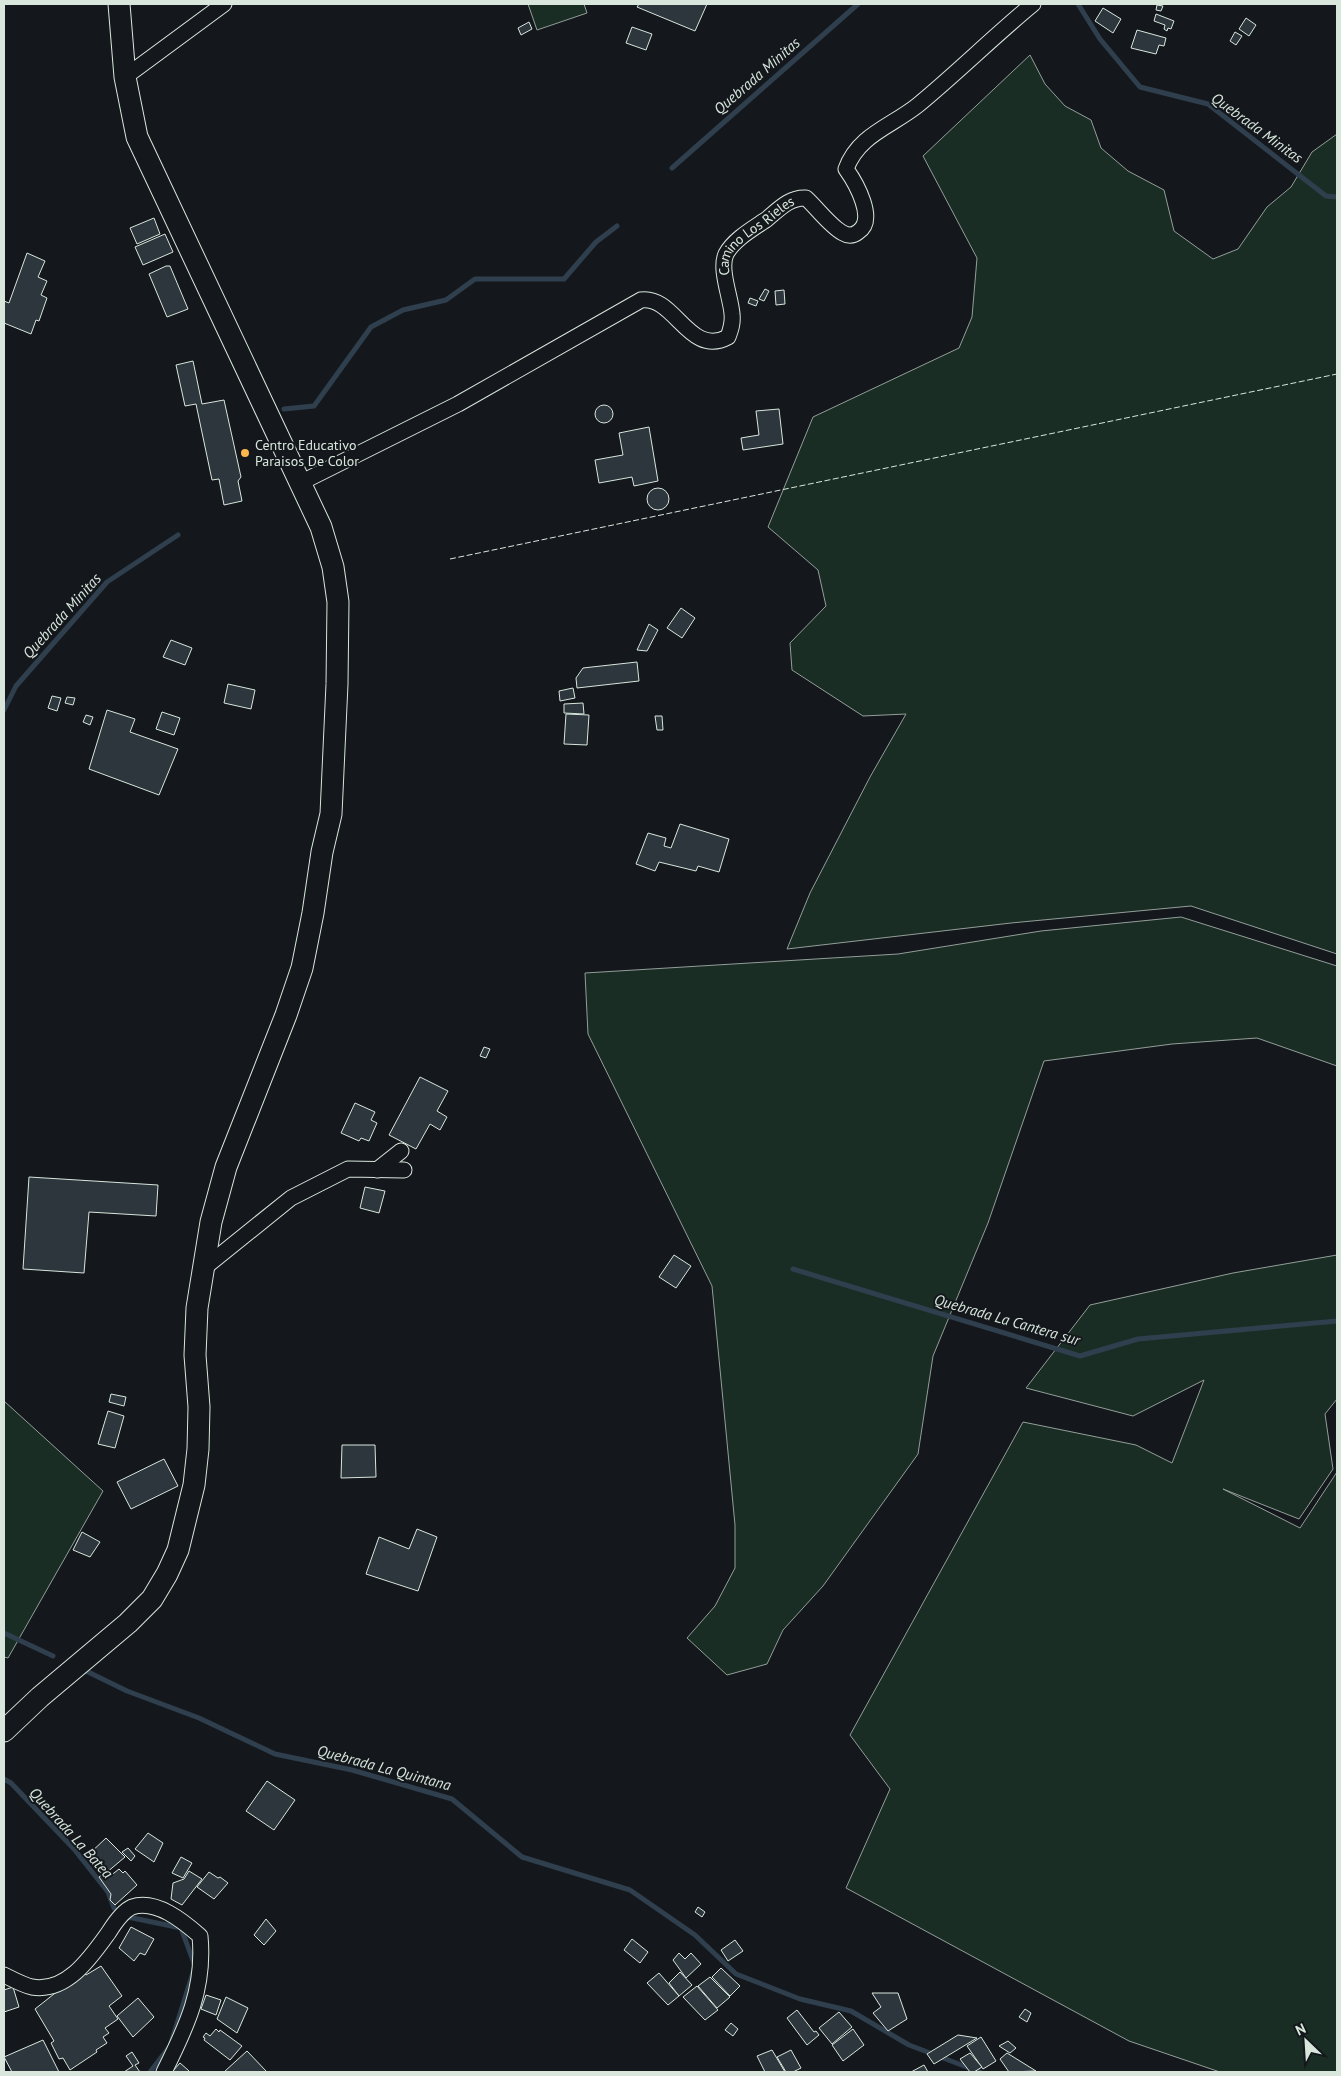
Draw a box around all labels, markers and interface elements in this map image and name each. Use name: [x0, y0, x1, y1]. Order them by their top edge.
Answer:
water label: Quebrada Minitas: [710, 33, 804, 118]
water label: Quebrada Minitas: [1208, 88, 1307, 167]
street label: Camino Los Rieles: [715, 192, 797, 276]
place label: Centro Educativo Paraisos De Color: [255, 436, 359, 470]
marker: Centro Educativo Paraisos De Color: [239, 447, 251, 459]
water label: Quebrada Minitas: [18, 569, 105, 662]
water label: Quebrada La Cantera sur: [932, 1290, 1083, 1350]
water label: Quebrada La Quintana: [315, 1741, 454, 1795]
water label: Quebrada La Batea: [25, 1783, 118, 1883]
north arrow: [1281, 2016, 1331, 2066]
text: N: [1293, 2019, 1308, 2039]

